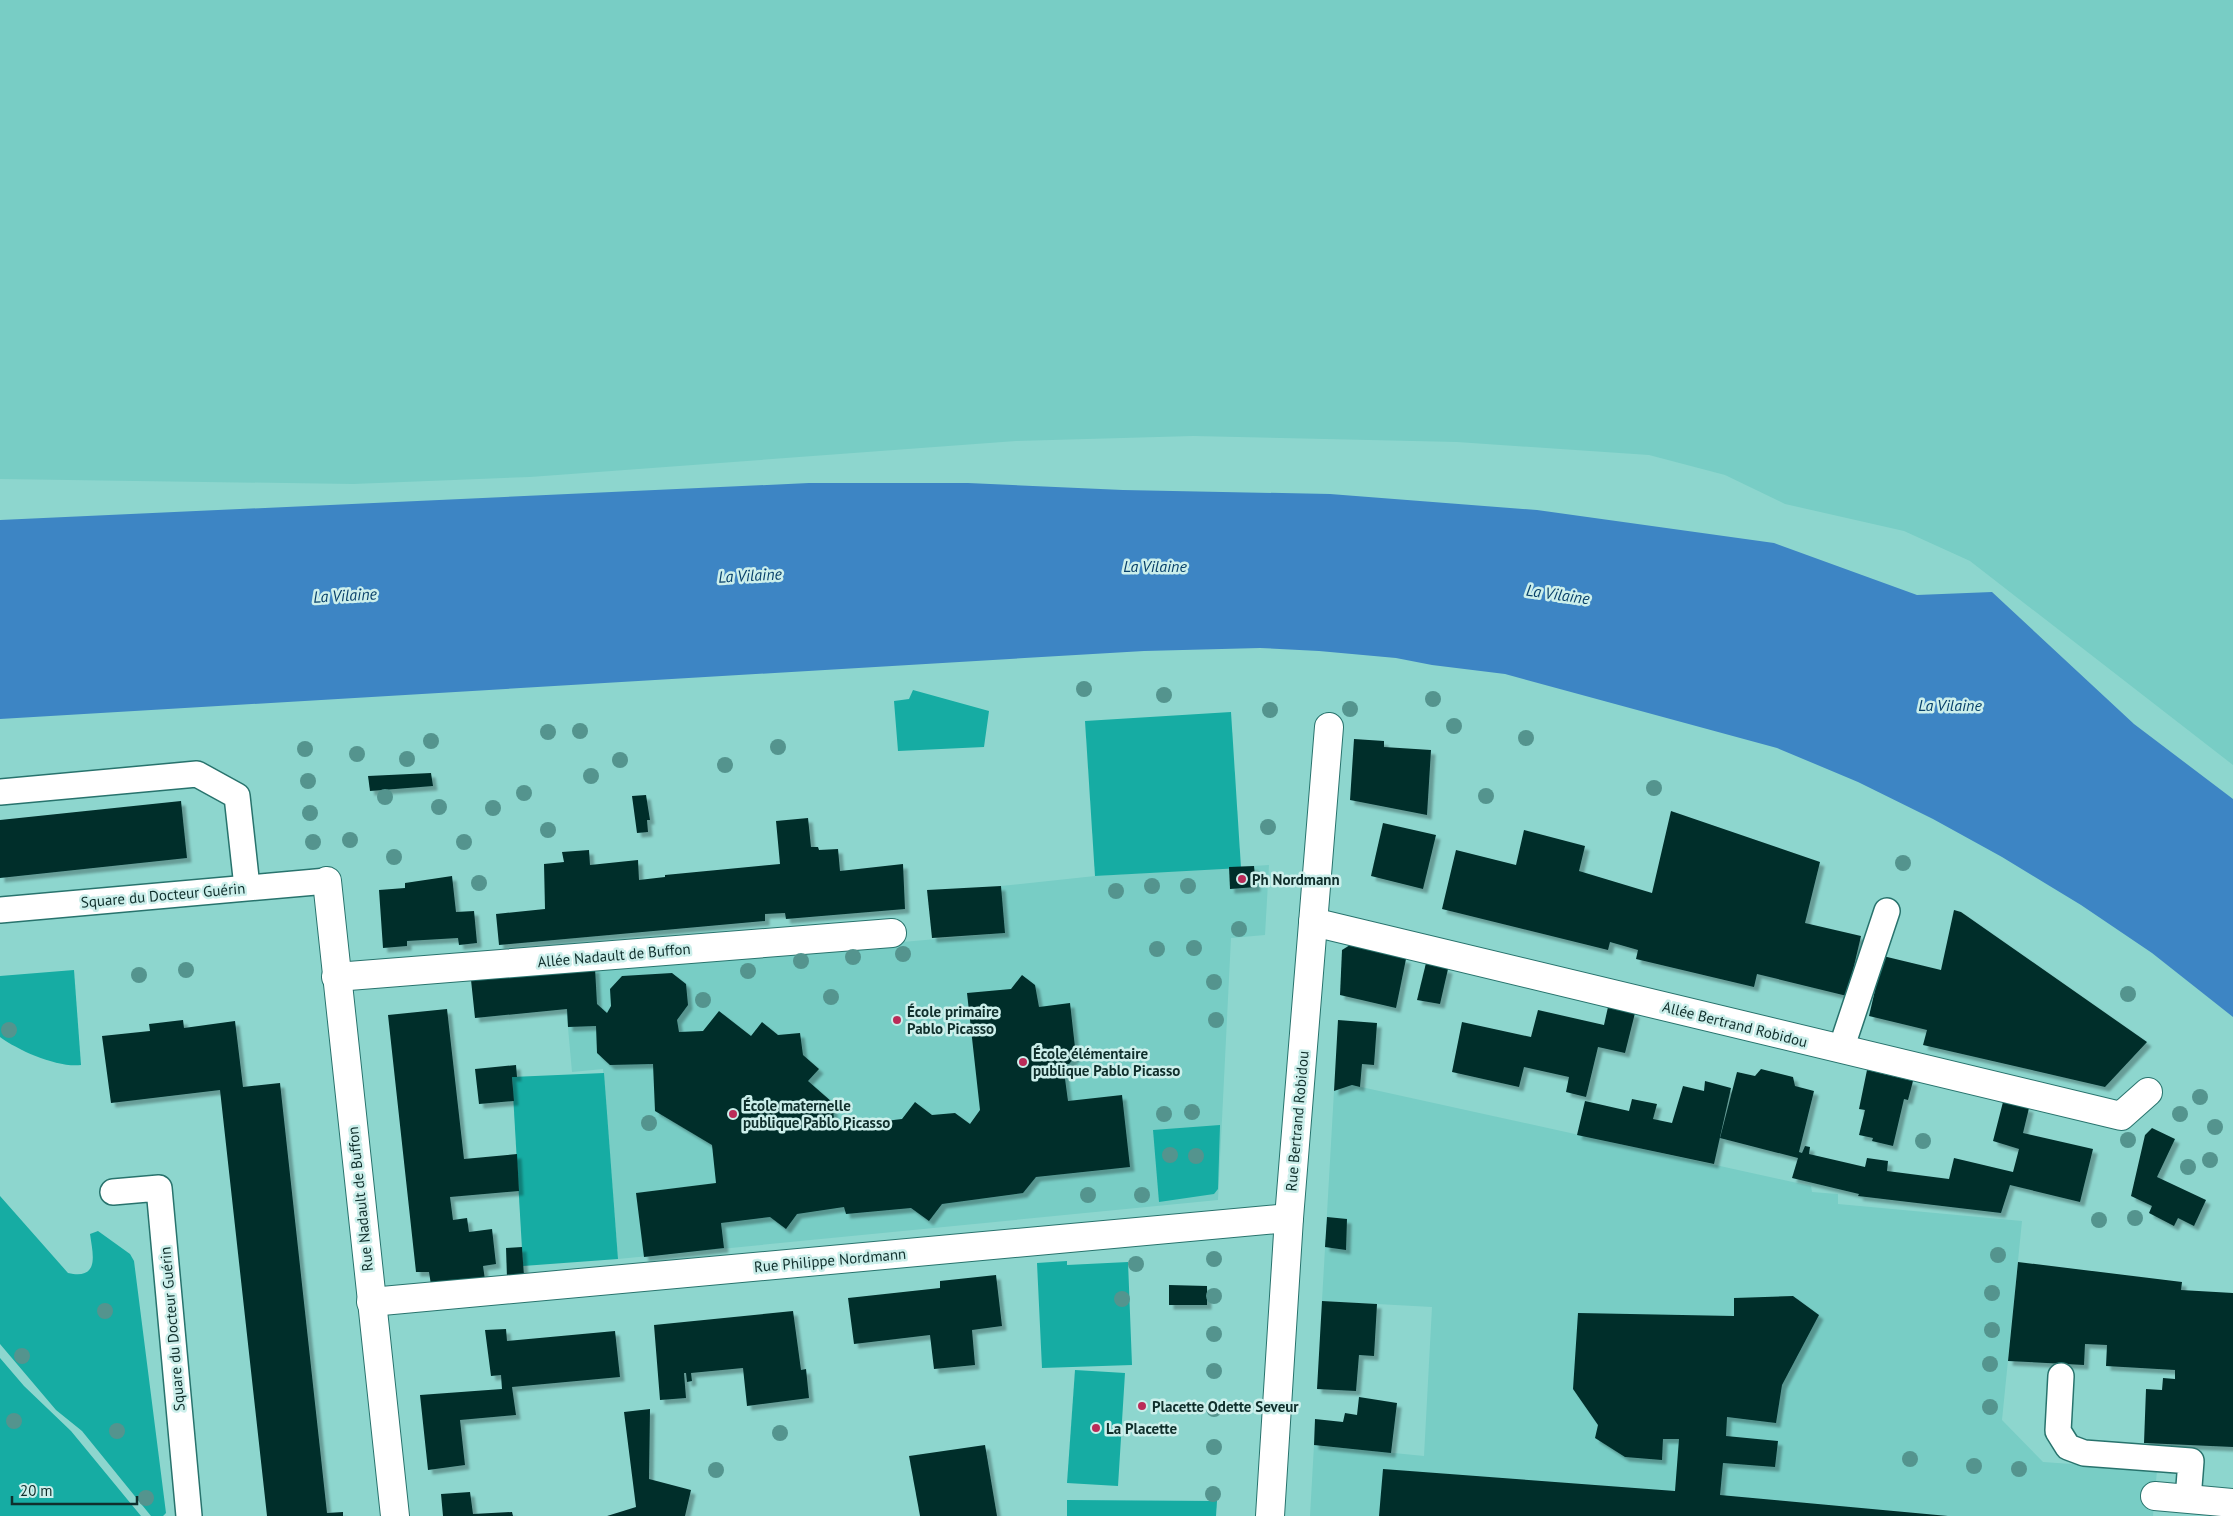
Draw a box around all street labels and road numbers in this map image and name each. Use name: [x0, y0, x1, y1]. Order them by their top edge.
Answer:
street label: Square du Docteur Guérin: [80, 878, 246, 912]
street label: Allée Nadault de Buffon: [537, 939, 691, 971]
street label: Allée Bertrand Robidou: [1660, 997, 1810, 1051]
street label: Rue Bertrand Robidou: [1281, 1050, 1313, 1192]
street label: Rue Nadault de Buffon: [343, 1126, 377, 1272]
street label: Rue Philippe Nordmann: [753, 1244, 907, 1276]
street label: Square du Docteur Guérin: [155, 1246, 189, 1412]

